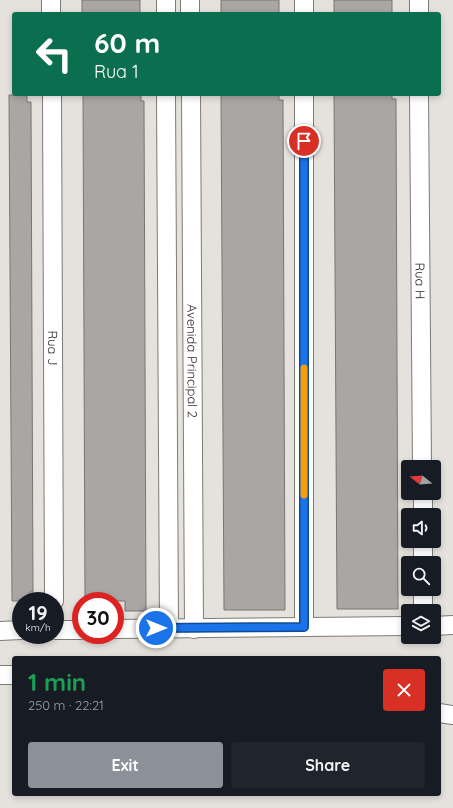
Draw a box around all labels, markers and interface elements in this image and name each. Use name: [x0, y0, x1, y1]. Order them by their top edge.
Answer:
text: 60 m: [94, 25, 160, 60]
icon: left: [28, 28, 80, 80]
text: Rua 1: [94, 60, 139, 83]
pin: [287, 124, 321, 158]
icon: arrive: [293, 130, 315, 152]
street label: Rua H: [412, 263, 429, 299]
street label: Avenida Principal 2: [184, 304, 201, 418]
street label: Rua J: [45, 331, 61, 365]
north arrow: [401, 460, 441, 500]
map controls: [401, 460, 441, 644]
button: sound: [401, 508, 441, 548]
button: search: [401, 556, 441, 596]
speed limit sign: 30: [72, 592, 124, 644]
text: 19: [28, 600, 48, 625]
button: layers: [401, 604, 441, 644]
position arrow: [135, 607, 177, 649]
text: km/h: [25, 621, 51, 634]
text: 1 min: [28, 667, 86, 697]
button: close: [383, 669, 425, 711]
text: 250 m · 22:21: [28, 697, 104, 713]
button: Exit: [28, 742, 223, 788]
button: Share: [231, 742, 425, 788]

